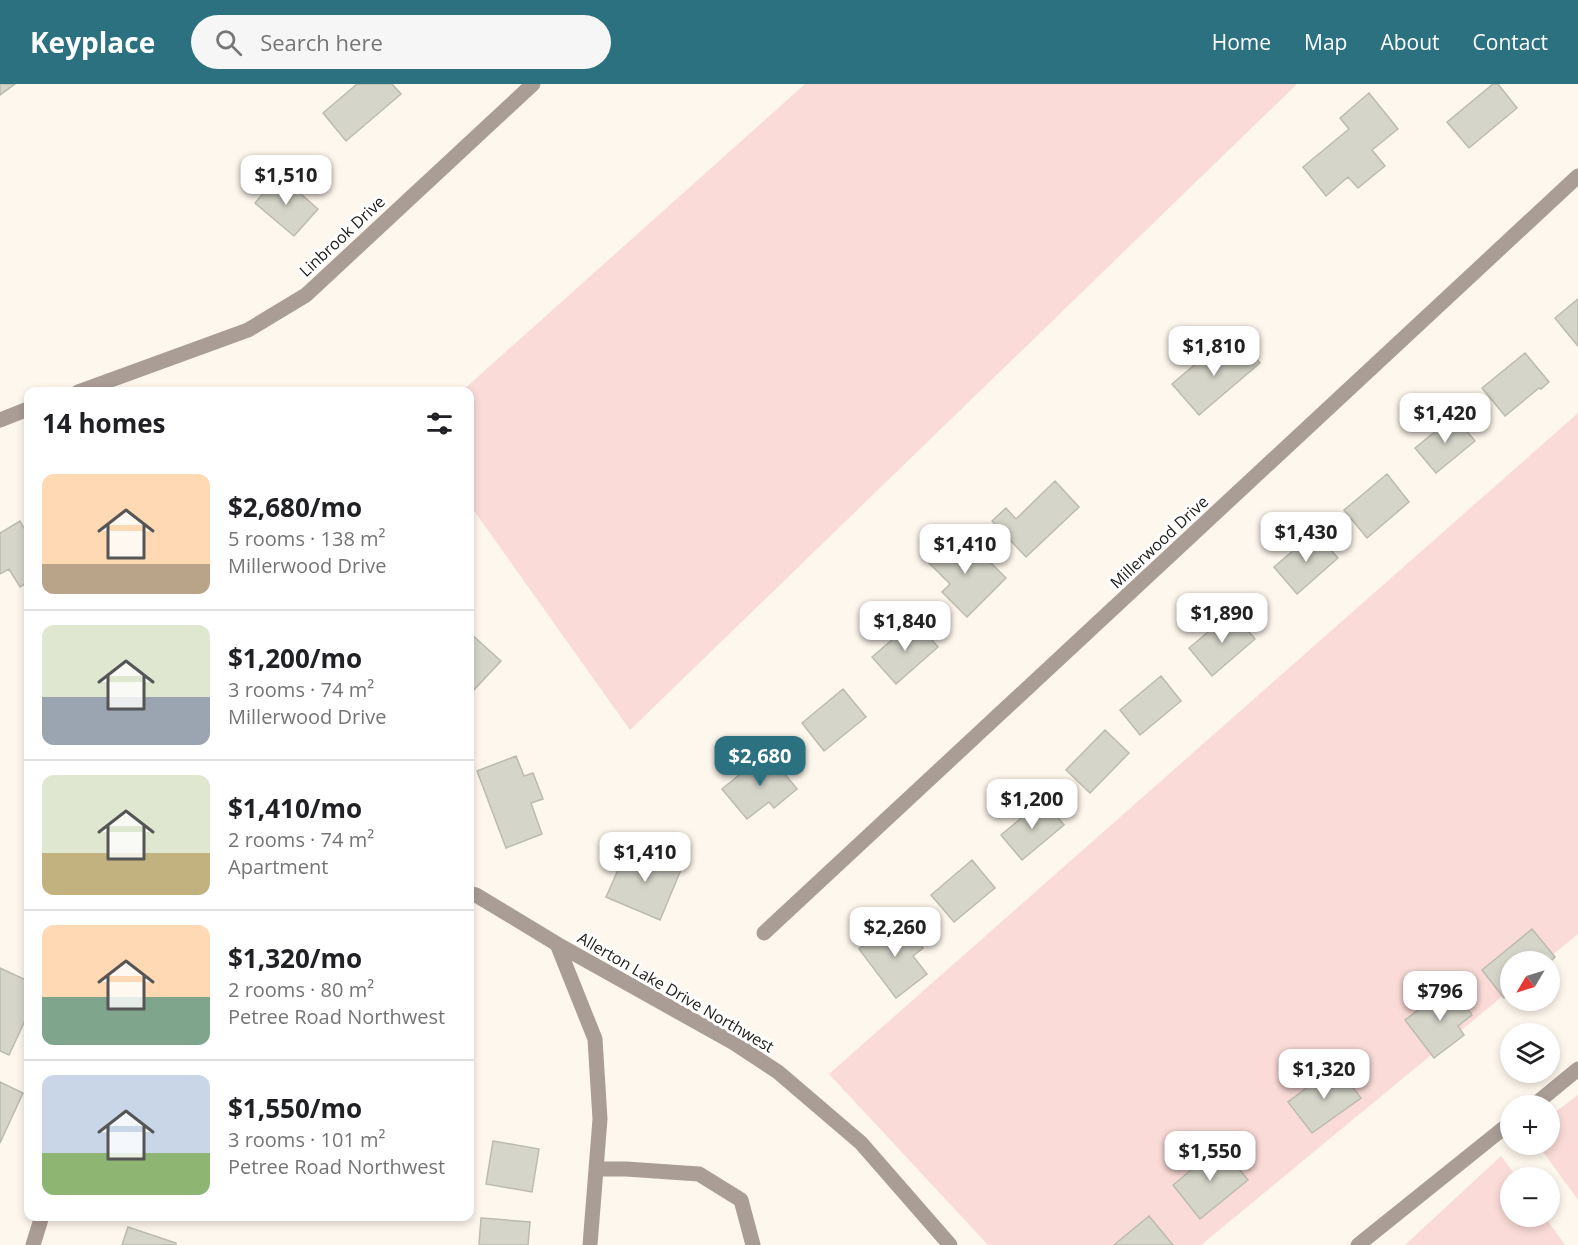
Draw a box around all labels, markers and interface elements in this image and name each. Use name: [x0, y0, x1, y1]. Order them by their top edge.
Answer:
search box: [191, 15, 611, 69]
text: Keyplace: [30, 23, 155, 61]
icon: search: [212, 26, 245, 59]
text: Search here: [260, 27, 383, 57]
text: Home: [1212, 28, 1271, 56]
text: Map: [1304, 28, 1347, 56]
text: About: [1380, 28, 1440, 56]
text: Contact: [1473, 28, 1548, 56]
pin: $1,510: [237, 155, 335, 206]
text: $1,510: [255, 161, 317, 188]
street label: Linbrook Drive: [294, 191, 390, 281]
pin: $1,810: [1165, 326, 1263, 377]
text: $1,810: [1183, 332, 1245, 359]
pin: $1,420: [1396, 393, 1494, 444]
text: $1,420: [1414, 399, 1476, 426]
text: 14 homes: [42, 405, 166, 441]
icon: filters: [423, 407, 456, 440]
text: $2,680/mo: [228, 489, 362, 525]
street label: Millerwood Drive: [1105, 491, 1213, 593]
icon: home: [90, 498, 162, 570]
pin: $1,430: [1257, 512, 1355, 563]
text: $1,430: [1275, 518, 1337, 545]
pin: $1,410: [916, 524, 1014, 575]
text: 5 rooms · 138 m²: [228, 525, 386, 552]
text: $1,410: [934, 530, 996, 557]
text: Millerwood Drive: [228, 552, 387, 579]
pin: $1,890: [1173, 593, 1271, 644]
text: $1,890: [1191, 599, 1253, 626]
pin: $1,840: [856, 601, 954, 652]
text: $1,840: [874, 607, 936, 634]
text: $1,200/mo: [228, 640, 362, 676]
icon: home: [90, 649, 162, 721]
text: 3 rooms · 74 m²: [228, 676, 374, 703]
text: Millerwood Drive: [228, 703, 387, 730]
pin: $2,680: [711, 736, 809, 787]
text: $2,680: [729, 742, 791, 769]
pin: $1,200: [983, 779, 1081, 830]
text: $1,200: [1001, 785, 1063, 812]
text: $1,410/mo: [228, 790, 362, 826]
icon: home: [90, 799, 162, 871]
text: 2 rooms · 74 m²: [228, 826, 374, 853]
pin: $1,410: [596, 832, 694, 883]
text: $1,410: [614, 838, 676, 865]
text: Apartment: [228, 853, 328, 880]
pin: $2,260: [846, 907, 944, 958]
text: $2,260: [864, 913, 926, 940]
street label: Allerton Lake Drive Northwest: [574, 927, 779, 1058]
text: $1,320/mo: [228, 940, 362, 976]
icon: home: [90, 949, 162, 1021]
north arrow: [1500, 951, 1560, 1011]
map controls: [1500, 951, 1560, 1227]
pin: $796: [1404, 971, 1476, 1022]
text: 2 rooms · 80 m²: [228, 976, 374, 1003]
text: $796: [1417, 977, 1463, 1004]
text: Petree Road Northwest: [228, 1003, 445, 1030]
button: layers: [1500, 1023, 1560, 1083]
pin: $1,320: [1275, 1049, 1373, 1100]
text: $1,320: [1293, 1055, 1355, 1082]
text: $1,550/mo: [228, 1090, 362, 1126]
button: +: [1500, 1095, 1560, 1155]
icon: home: [90, 1099, 162, 1171]
text: 3 rooms · 101 m²: [228, 1126, 386, 1153]
pin: $1,550: [1161, 1131, 1259, 1182]
text: $1,550: [1179, 1137, 1241, 1164]
text: Petree Road Northwest: [228, 1153, 445, 1180]
button: −: [1500, 1167, 1560, 1227]

